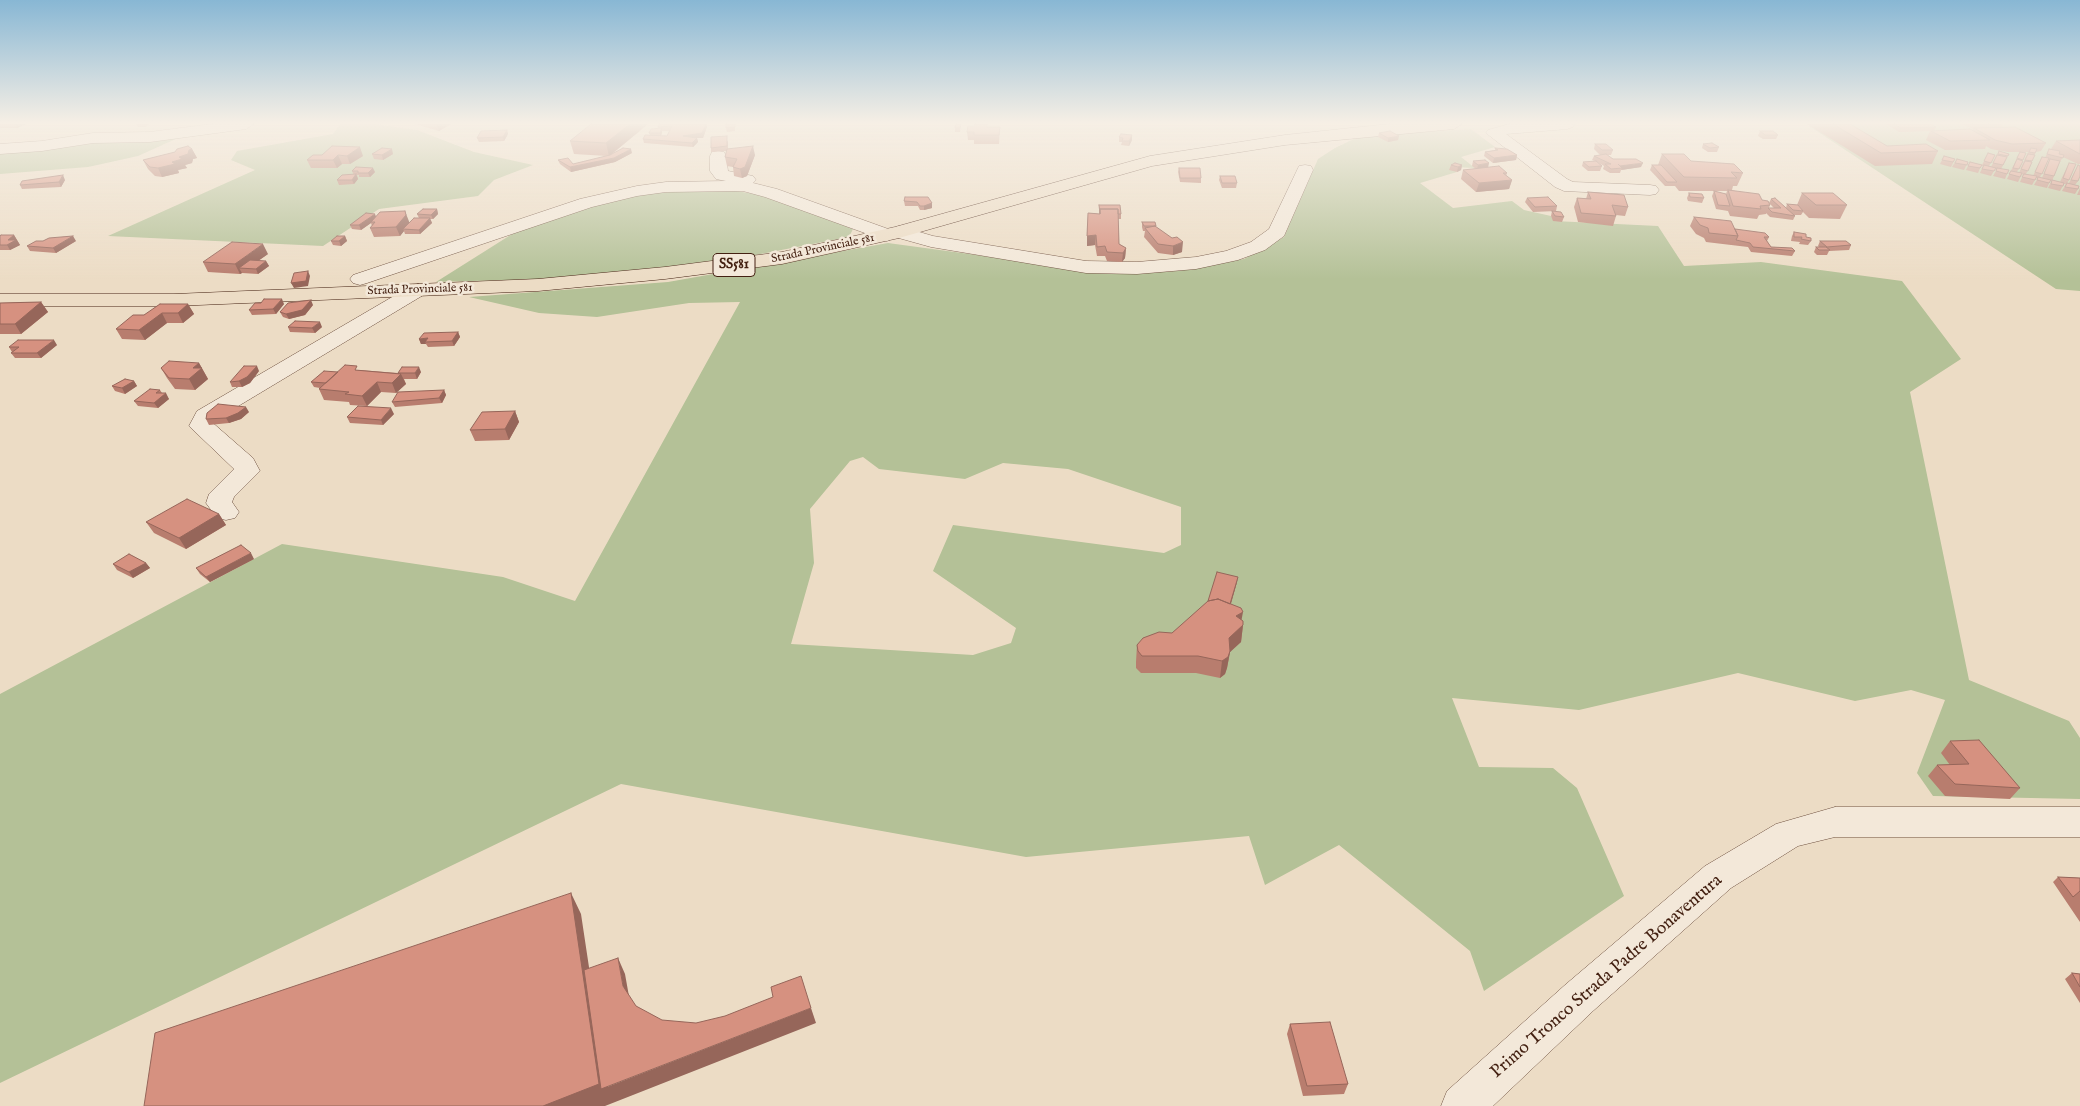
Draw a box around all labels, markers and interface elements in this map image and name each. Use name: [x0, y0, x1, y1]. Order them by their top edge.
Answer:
street label: Strada Provinciale 581: [770, 231, 876, 267]
road number: SS581: [713, 254, 755, 276]
street label: Strada Provinciale 581: [367, 281, 473, 299]
street label: Primo Tronco Strada Padre Bonaventura: [1487, 870, 1727, 1084]

